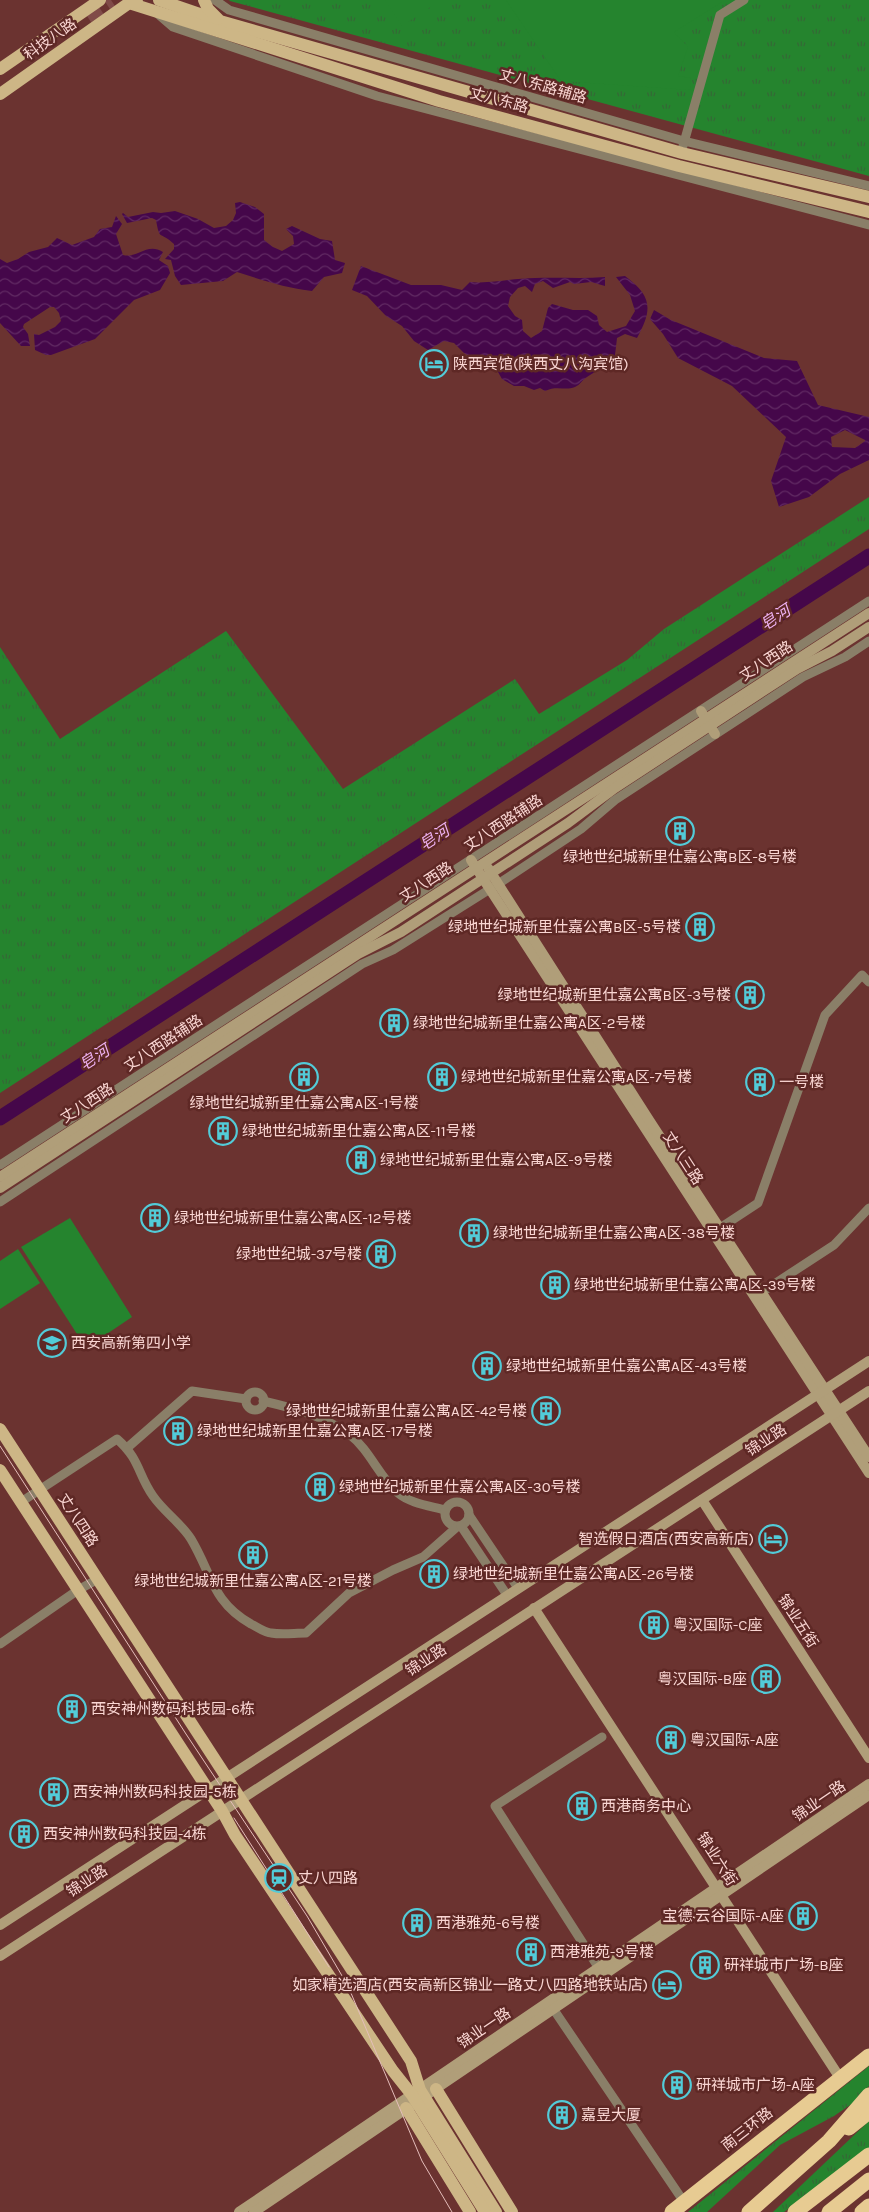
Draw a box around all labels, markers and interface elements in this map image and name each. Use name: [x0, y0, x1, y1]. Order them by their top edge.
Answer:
street label: 科技八路: [20, 14, 80, 64]
street label: 丈八东路辅路: [497, 65, 589, 107]
street label: 丈八东路: [468, 84, 530, 116]
hotel icon: 陕西宾馆(陕西丈八沟宾馆): [419, 349, 449, 379]
place label: 陕西宾馆(陕西丈八沟宾馆): [453, 355, 629, 373]
water label: 皂河: [757, 599, 796, 634]
street label: 丈八西路: [736, 637, 796, 685]
street label: 丈八西路辅路: [460, 791, 546, 855]
building icon: 绿地世纪城新里仕嘉公寓B区-8号楼: [665, 816, 695, 846]
water label: 皂河: [416, 819, 455, 854]
place label: 绿地世纪城新里仕嘉公寓B区-8号楼: [563, 848, 797, 866]
street label: 丈八西路: [396, 858, 456, 906]
building icon: 绿地世纪城新里仕嘉公寓B区-5号楼: [685, 912, 715, 942]
place label: 绿地世纪城新里仕嘉公寓B区-5号楼: [448, 918, 681, 936]
building icon: 绿地世纪城新里仕嘉公寓B区-3号楼: [735, 980, 765, 1010]
place label: 绿地世纪城新里仕嘉公寓B区-3号楼: [498, 986, 731, 1004]
building icon: 绿地世纪城新里仕嘉公寓A区-2号楼: [379, 1008, 409, 1038]
street label: 丈八西路辅路: [120, 1011, 206, 1075]
place label: 绿地世纪城新里仕嘉公寓A区-2号楼: [413, 1014, 646, 1032]
water label: 皂河: [76, 1039, 115, 1074]
building icon: 绿地世纪城新里仕嘉公寓A区-1号楼: [289, 1062, 319, 1092]
building icon: 绿地世纪城新里仕嘉公寓A区-7号楼: [427, 1062, 457, 1092]
building icon: 一号楼: [745, 1067, 775, 1097]
place label: 绿地世纪城新里仕嘉公寓A区-7号楼: [461, 1068, 692, 1086]
place label: 一号楼: [779, 1073, 824, 1091]
street label: 丈八西路: [57, 1079, 117, 1127]
place label: 绿地世纪城新里仕嘉公寓A区-1号楼: [190, 1094, 418, 1112]
building icon: 绿地世纪城新里仕嘉公寓A区-11号楼: [208, 1116, 238, 1146]
place label: 绿地世纪城新里仕嘉公寓A区-11号楼: [242, 1122, 476, 1140]
street label: 丈八三路: [659, 1128, 707, 1188]
building icon: 绿地世纪城新里仕嘉公寓A区-9号楼: [346, 1145, 376, 1175]
place label: 绿地世纪城新里仕嘉公寓A区-9号楼: [380, 1151, 613, 1169]
building icon: 绿地世纪城新里仕嘉公寓A区-12号楼: [140, 1203, 170, 1233]
place label: 绿地世纪城新里仕嘉公寓A区-12号楼: [174, 1209, 412, 1227]
building icon: 绿地世纪城新里仕嘉公寓A区-38号楼: [459, 1218, 489, 1248]
place label: 绿地世纪城新里仕嘉公寓A区-38号楼: [493, 1224, 735, 1242]
building icon: 绿地世纪城-37号楼: [366, 1239, 396, 1269]
place label: 绿地世纪城-37号楼: [236, 1245, 362, 1263]
building icon: 绿地世纪城新里仕嘉公寓A区-39号楼: [540, 1270, 570, 1300]
place label: 绿地世纪城新里仕嘉公寓A区-39号楼: [574, 1276, 815, 1294]
school or university icon: 西安高新第四小学: [37, 1328, 67, 1358]
place label: 西安高新第四小学: [71, 1334, 191, 1352]
building icon: 绿地世纪城新里仕嘉公寓A区-43号楼: [472, 1351, 502, 1381]
place label: 绿地世纪城新里仕嘉公寓A区-43号楼: [506, 1357, 747, 1375]
building icon: 绿地世纪城新里仕嘉公寓A区-42号楼: [531, 1396, 561, 1426]
place label: 绿地世纪城新里仕嘉公寓A区-42号楼: [286, 1402, 527, 1420]
building icon: 绿地世纪城新里仕嘉公寓A区-17号楼: [163, 1416, 193, 1446]
street label: 锦业路: [742, 1420, 790, 1460]
place label: 绿地世纪城新里仕嘉公寓A区-17号楼: [197, 1422, 433, 1440]
building icon: 绿地世纪城新里仕嘉公寓A区-30号楼: [305, 1472, 335, 1502]
place label: 绿地世纪城新里仕嘉公寓A区-30号楼: [339, 1478, 581, 1496]
street label: 丈八四路: [54, 1490, 102, 1550]
hotel icon: 智选假日酒店(西安高新店): [758, 1524, 788, 1554]
place label: 智选假日酒店(西安高新店): [578, 1530, 754, 1548]
building icon: 绿地世纪城新里仕嘉公寓A区-21号楼: [238, 1540, 268, 1570]
building icon: 绿地世纪城新里仕嘉公寓A区-26号楼: [419, 1559, 449, 1589]
place label: 绿地世纪城新里仕嘉公寓A区-26号楼: [453, 1565, 694, 1583]
place label: 绿地世纪城新里仕嘉公寓A区-21号楼: [134, 1572, 372, 1590]
street label: 锦业五街: [774, 1591, 822, 1651]
building icon: 粤汉国际-C座: [639, 1610, 669, 1640]
place label: 粤汉国际-C座: [673, 1616, 762, 1634]
street label: 锦业路: [402, 1640, 450, 1680]
building icon: 粤汉国际-B座: [751, 1664, 781, 1694]
place label: 粤汉国际-B座: [657, 1670, 747, 1688]
building icon: 西安神州数码科技园-6栋: [57, 1694, 87, 1724]
place label: 西安神州数码科技园-6栋: [91, 1700, 255, 1718]
building icon: 粤汉国际-A座: [656, 1725, 686, 1755]
place label: 粤汉国际-A座: [690, 1731, 779, 1749]
building icon: 西安神州数码科技园-5栋: [39, 1777, 69, 1807]
street label: 锦业一路: [789, 1777, 849, 1825]
place label: 西安神州数码科技园-5栋: [73, 1783, 237, 1801]
building icon: 西港商务中心: [567, 1791, 597, 1821]
place label: 西港商务中心: [601, 1797, 691, 1815]
building icon: 西安神州数码科技园-4栋: [9, 1819, 39, 1849]
place label: 西安神州数码科技园-4栋: [43, 1825, 207, 1843]
street label: 锦业六街: [693, 1829, 741, 1889]
street label: 锦业路: [63, 1861, 111, 1901]
station icon: 丈八四路: [264, 1863, 294, 1893]
place label: 丈八四路: [298, 1869, 358, 1887]
building icon: 宝德·云谷国际-A座: [788, 1901, 818, 1931]
place label: 宝德·云谷国际-A座: [662, 1907, 784, 1925]
building icon: 西港雅苑-6号楼: [402, 1908, 432, 1938]
place label: 西港雅苑-6号楼: [436, 1914, 540, 1932]
building icon: 西港雅苑-9号楼: [516, 1937, 546, 1967]
place label: 西港雅苑-9号楼: [550, 1943, 654, 1961]
building icon: 研祥城市广场-B座: [690, 1950, 720, 1980]
place label: 研祥城市广场-B座: [724, 1956, 844, 1974]
hotel icon: 如家精选酒店(西安高新区锦业一路丈八四路地铁站店): [652, 1970, 682, 2000]
place label: 如家精选酒店(西安高新区锦业一路丈八四路地铁站店): [292, 1976, 648, 1994]
street label: 锦业一路: [454, 2004, 514, 2052]
building icon: 研祥城市广场-A座: [662, 2070, 692, 2100]
place label: 研祥城市广场-A座: [696, 2076, 815, 2094]
building icon: 嘉昱大厦: [547, 2100, 577, 2130]
street label: 南三环路: [718, 2103, 776, 2155]
place label: 嘉昱大厦: [581, 2106, 641, 2124]

